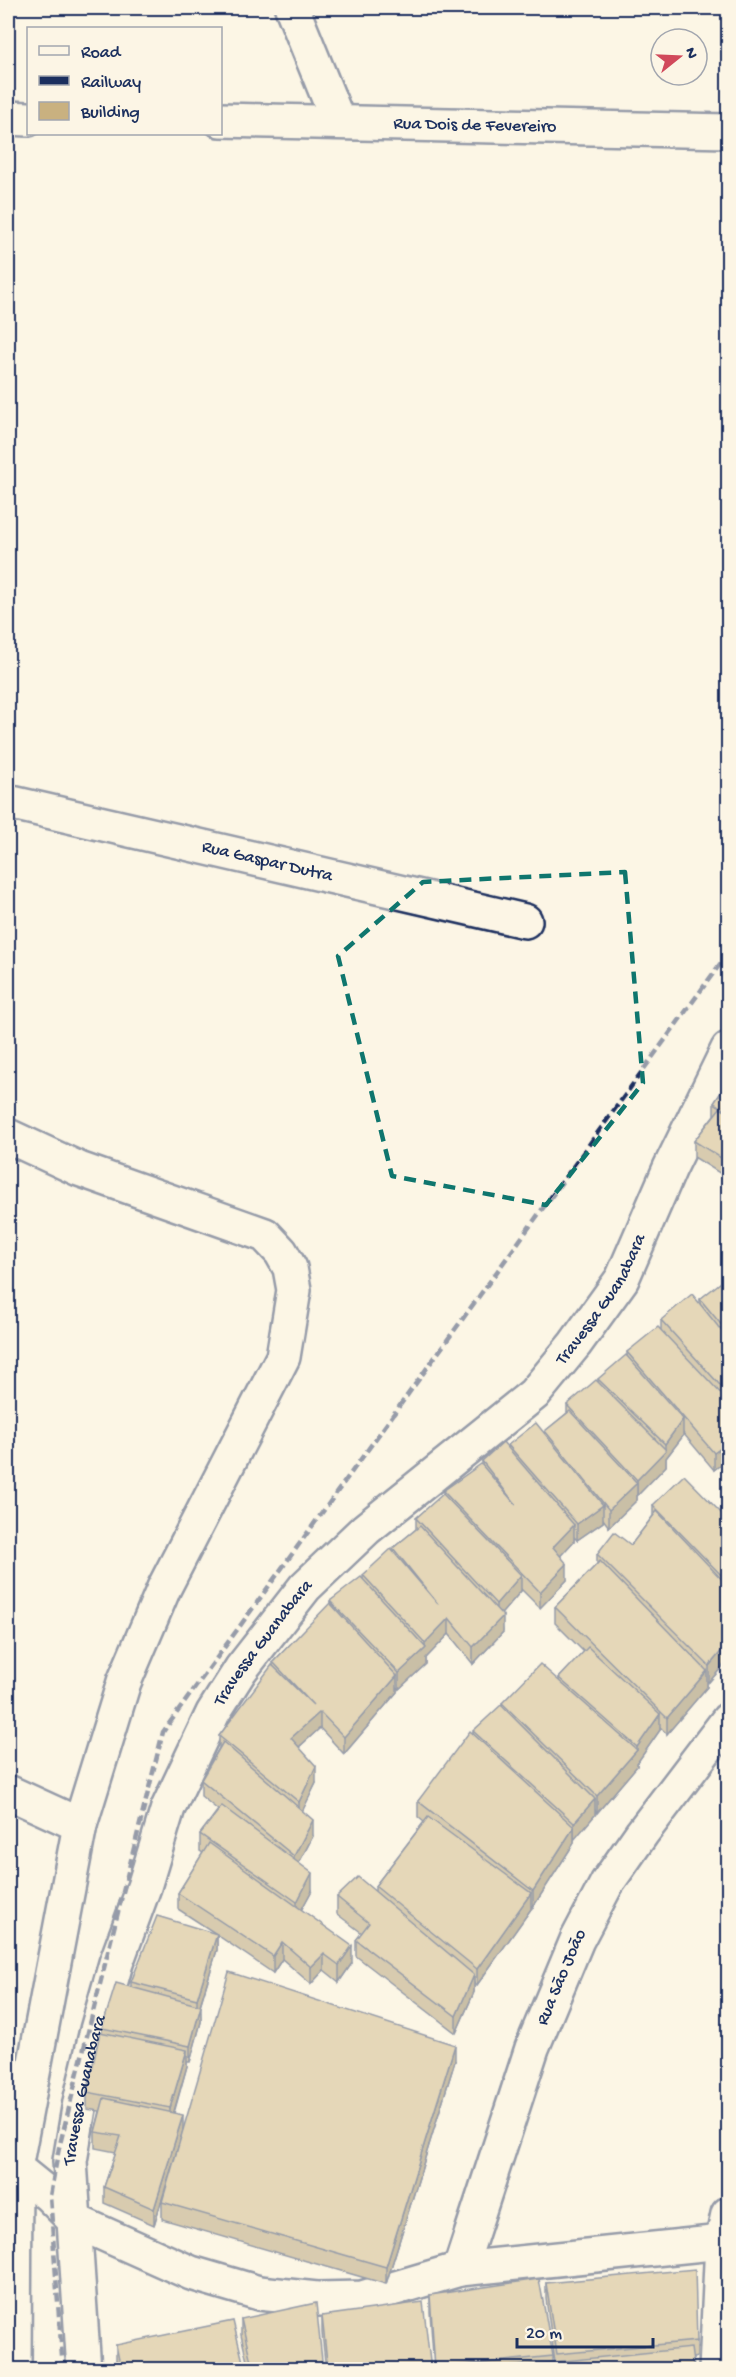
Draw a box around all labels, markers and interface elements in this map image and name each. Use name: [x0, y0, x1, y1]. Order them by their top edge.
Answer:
legend: [27, 27, 222, 135]
north arrow: [649, 27, 709, 87]
text: Road: [81, 43, 122, 64]
text: N: [679, 46, 701, 62]
text: Railway: [81, 73, 141, 94]
text: Building: [80, 103, 140, 124]
street label: Rua Dois de Fevereiro: [393, 113, 557, 138]
street label: Rua Gaspar Dutra: [200, 836, 336, 887]
street label: Travessa Guanabara: [551, 1230, 651, 1370]
street label: Travessa Guanabara: [209, 1574, 318, 1711]
street label: Rua São João: [532, 1926, 591, 2029]
street label: Travessa Guanabara: [59, 2012, 111, 2166]
scale bar: [517, 2311, 654, 2349]
text: 20 m: [526, 2324, 562, 2345]

